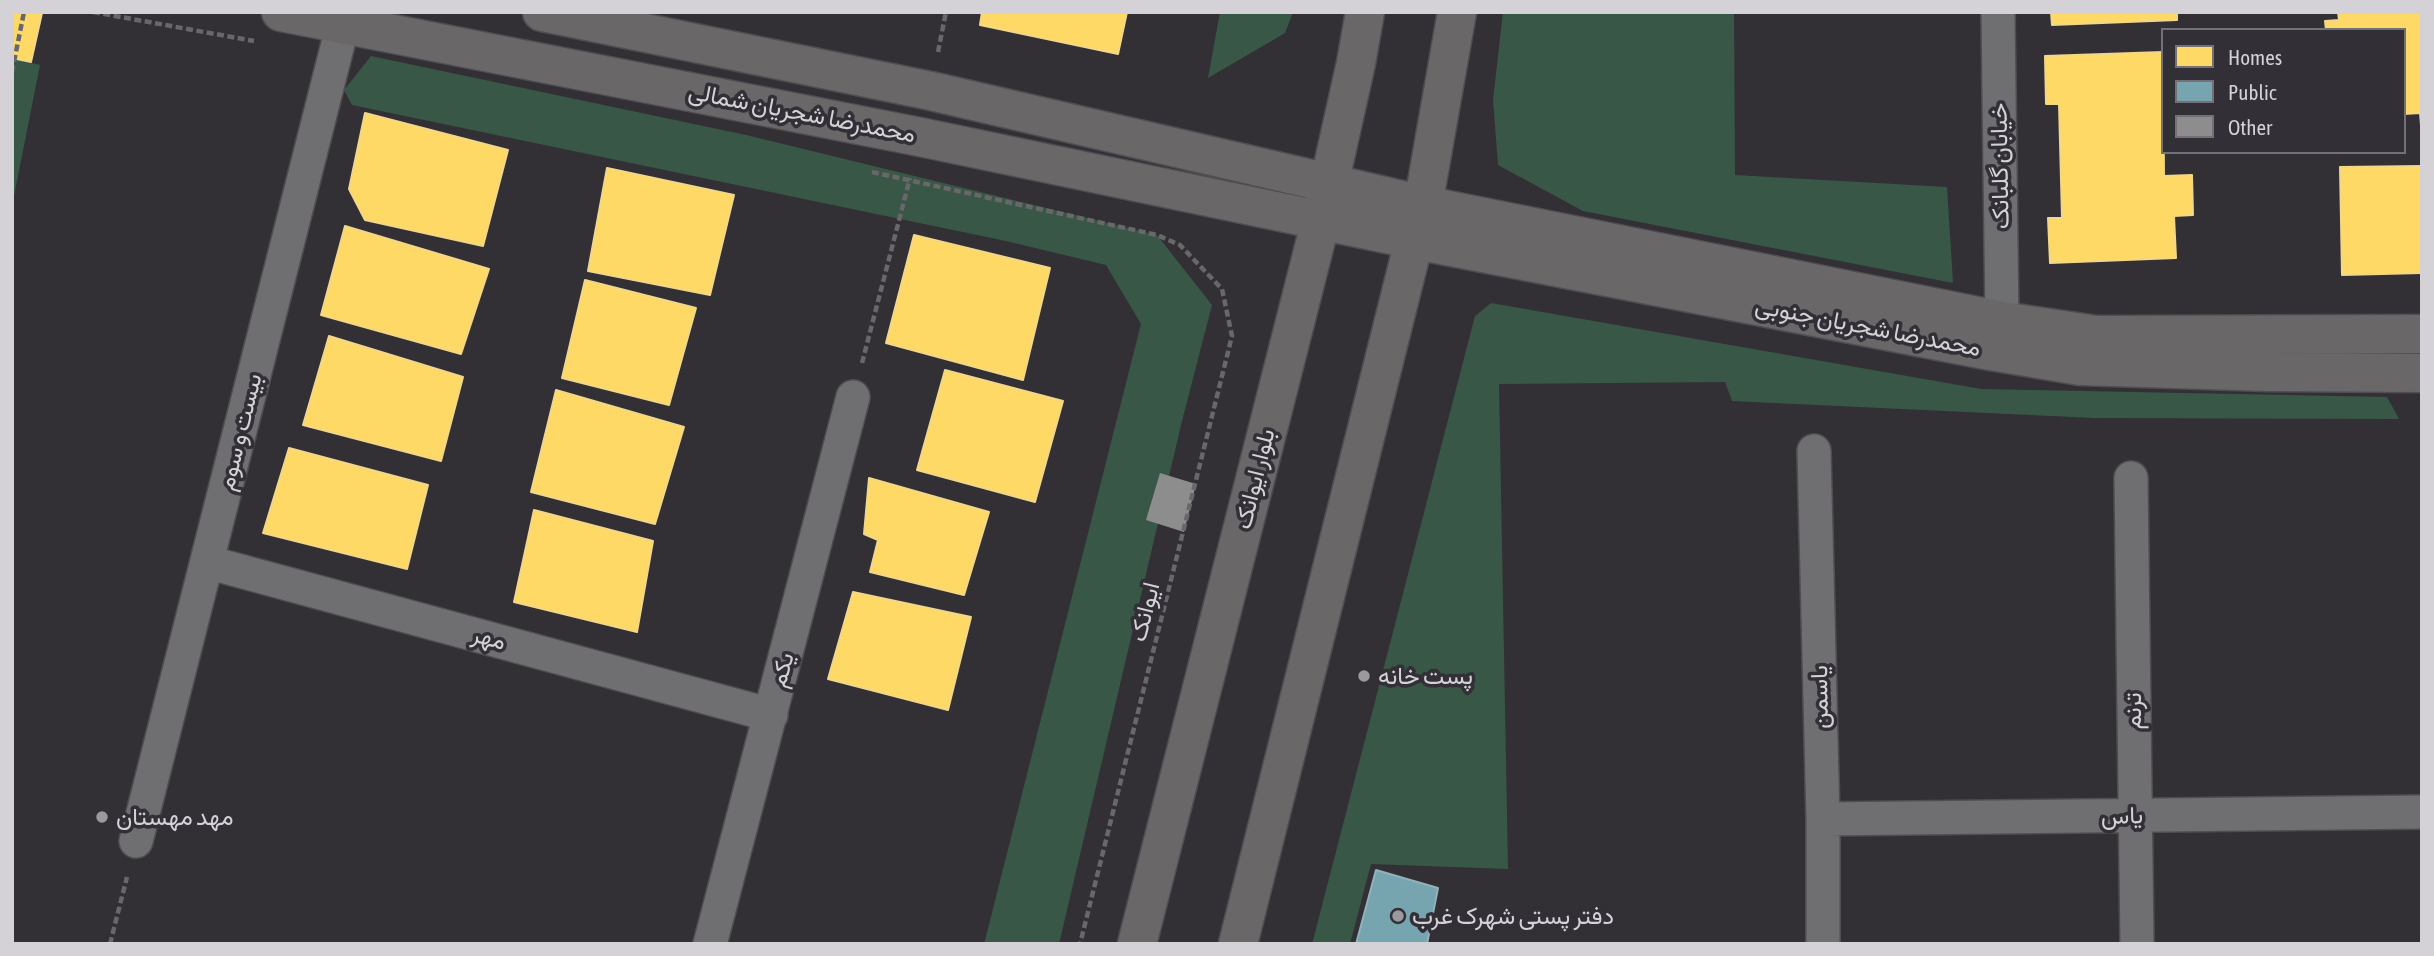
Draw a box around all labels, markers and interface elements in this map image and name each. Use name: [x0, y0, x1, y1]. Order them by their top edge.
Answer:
legend: [2161, 28, 2406, 154]
text: Homes: [2228, 45, 2282, 69]
street label: محمدرضا شجریان شمالی: [686, 77, 918, 149]
text: Public: [2228, 80, 2277, 104]
street label: خیابان گلبانک: [1985, 103, 2015, 229]
text: Other: [2228, 115, 2272, 139]
street label: محمدرضا شجریان جنوبی: [1753, 291, 1983, 363]
street label: بیست و سوم: [212, 371, 268, 493]
street label: بلوار ایوانک: [1229, 426, 1281, 532]
street label: ایوانک: [1124, 579, 1166, 645]
street label: مهر: [469, 620, 509, 656]
street label: یکم: [764, 649, 800, 691]
place label: پست خانه: [1378, 662, 1473, 690]
street label: یاسمن: [1805, 665, 1835, 729]
marker: پست خانه: [1356, 668, 1372, 684]
street label: ترنم: [2119, 692, 2147, 730]
street label: یاس: [2101, 801, 2143, 831]
place label: مهد مهستان: [116, 803, 234, 831]
marker: مهد مهستان: [94, 809, 110, 825]
place label: دفتر پستی شهرک غرب: [1412, 902, 1614, 930]
marker: دفتر پستی شهرک غرب: [1390, 908, 1406, 924]

